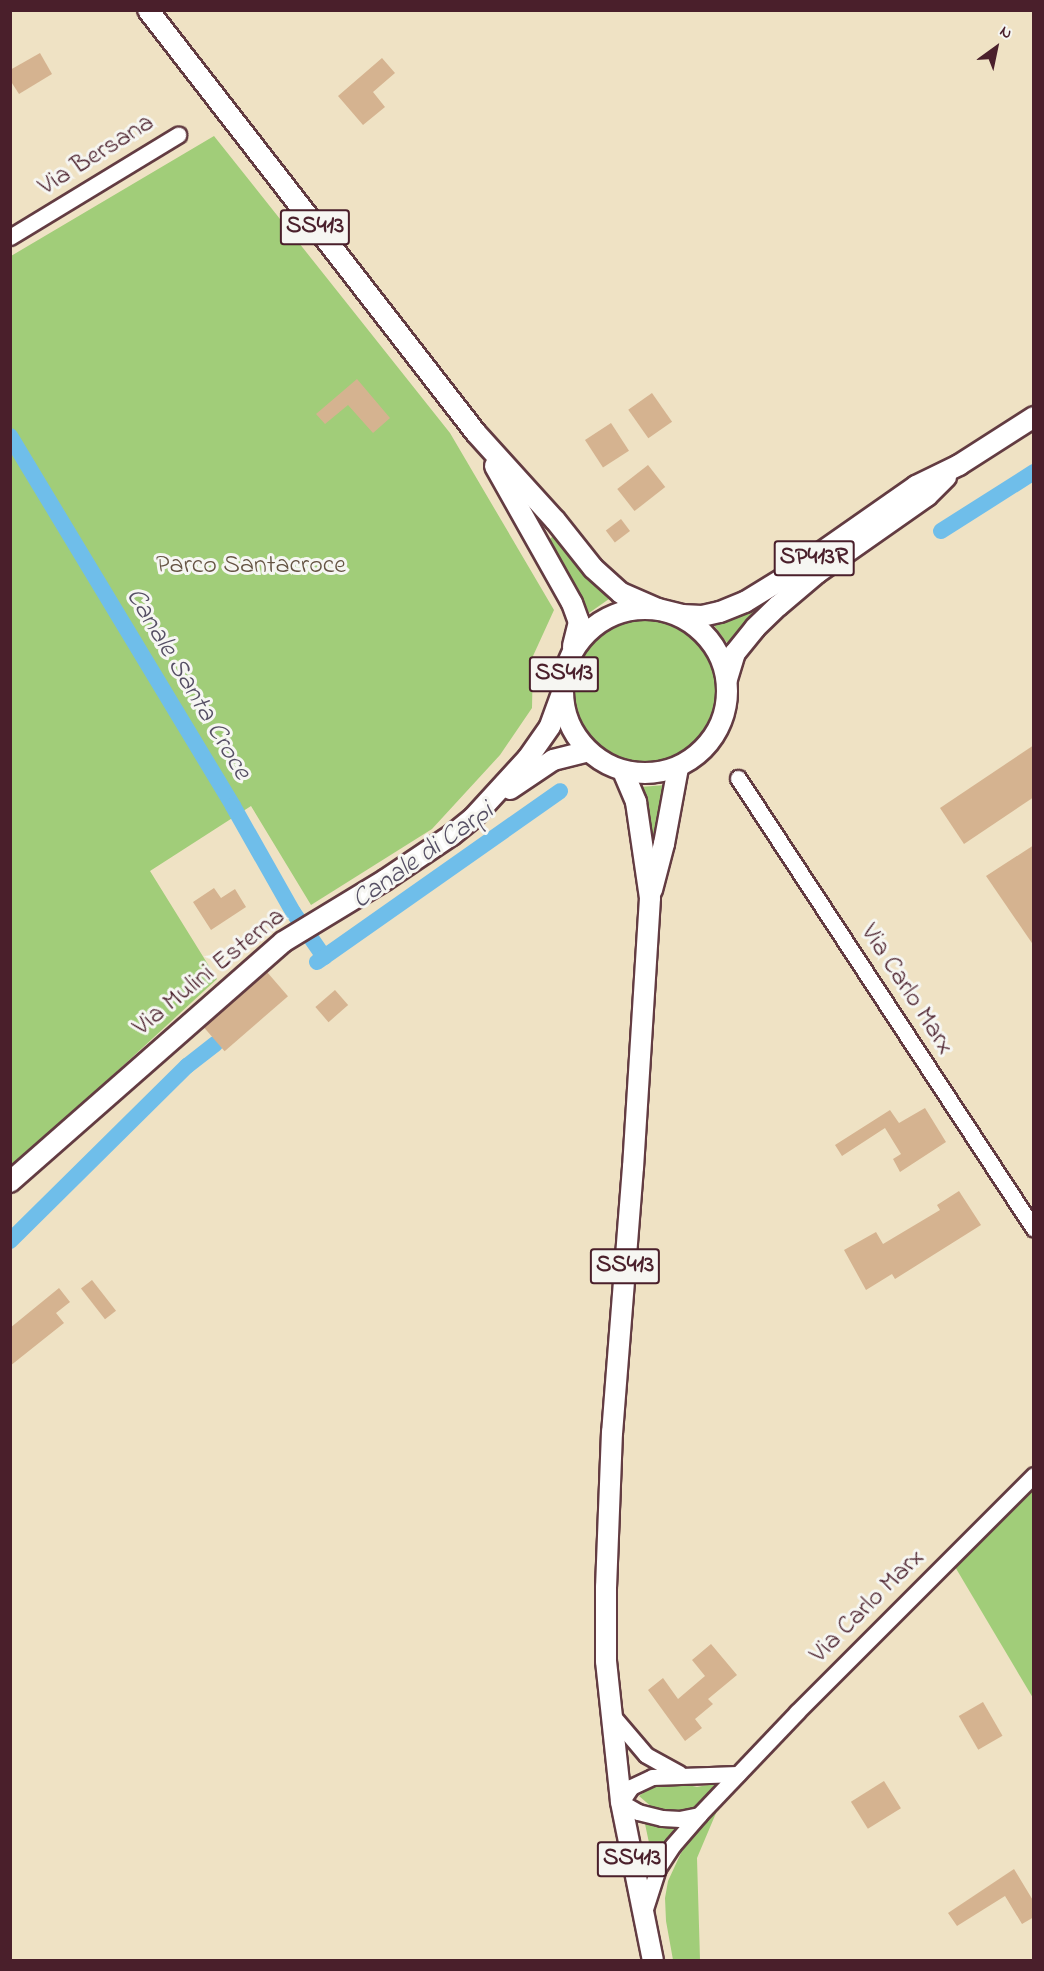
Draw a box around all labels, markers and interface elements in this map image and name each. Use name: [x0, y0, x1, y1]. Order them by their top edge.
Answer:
north arrow: [966, 18, 1026, 78]
text: N: [995, 20, 1017, 46]
street label: Via Bersana: [34, 108, 160, 204]
road number: SS413: [279, 206, 351, 248]
road number: SP413R: [774, 537, 854, 579]
park label: Parco Santacroce: [156, 551, 346, 583]
water label: Canale Santa Croce: [118, 582, 258, 786]
road number: SS413: [528, 653, 600, 695]
water label: Canale di Carpi: [346, 795, 500, 917]
street label: Via Mulini Esterna: [128, 902, 292, 1044]
street label: Via Carlo Marx: [852, 919, 960, 1061]
road number: SS413: [589, 1245, 661, 1287]
street label: Via Carlo Marx: [804, 1543, 932, 1671]
road number: SS413: [596, 1838, 668, 1880]

